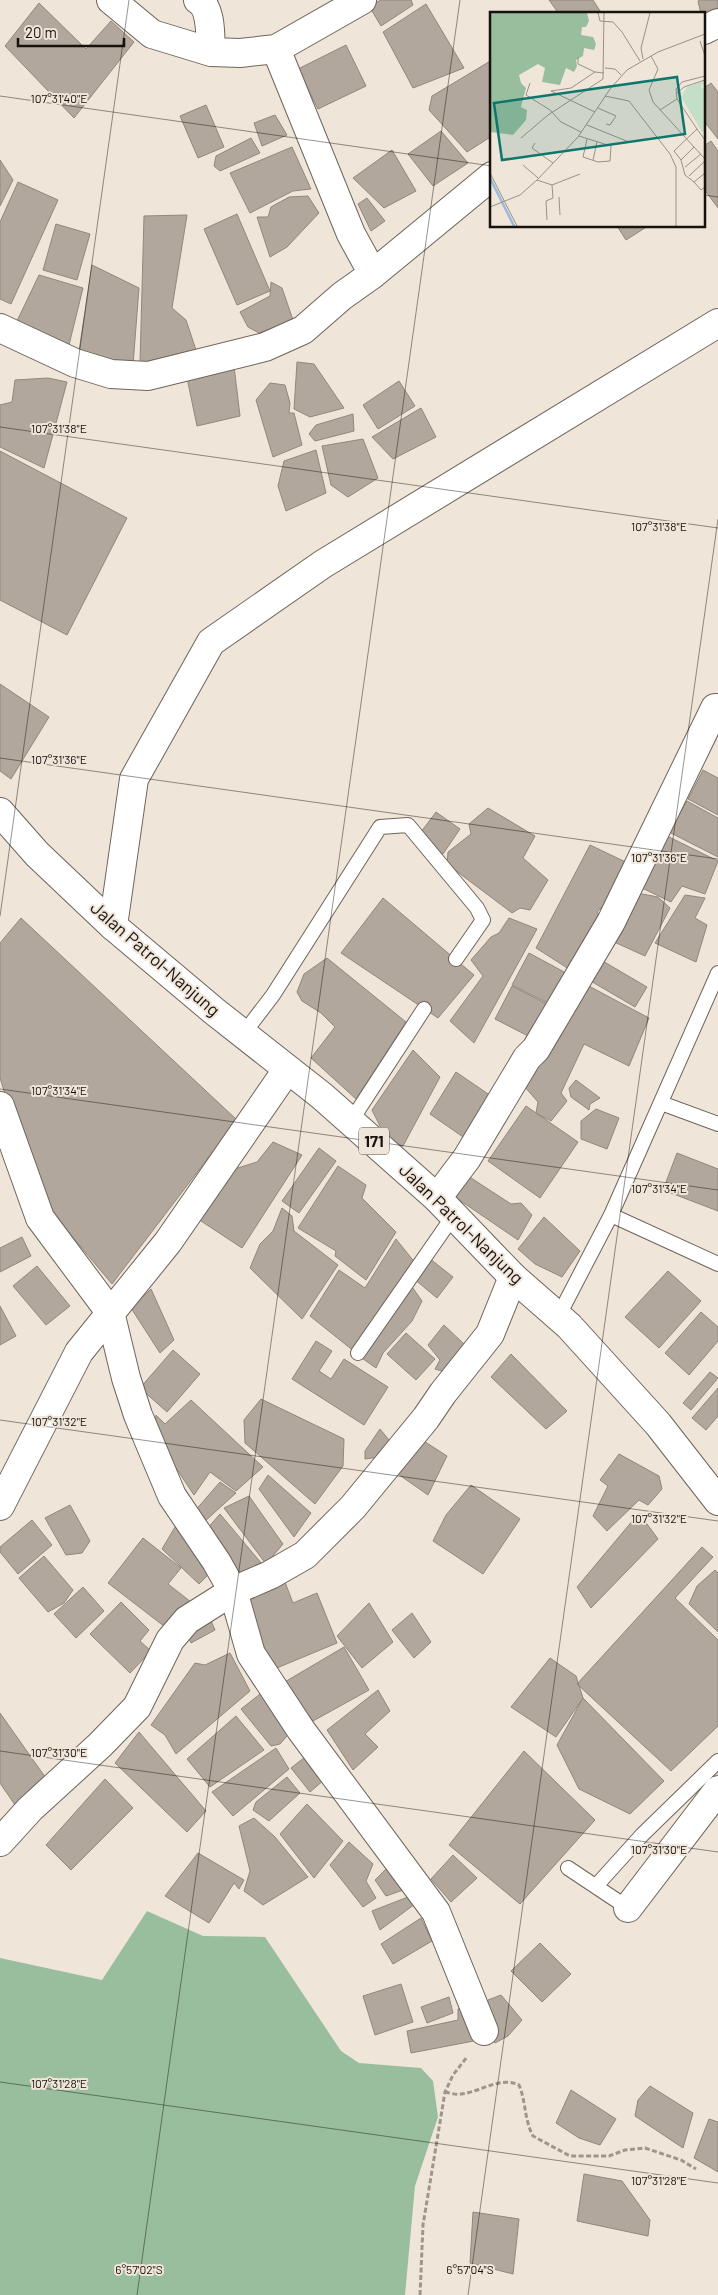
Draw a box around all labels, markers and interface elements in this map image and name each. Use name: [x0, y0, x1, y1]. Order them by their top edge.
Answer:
inset map: [490, 12, 706, 228]
scale bar: [18, 15, 124, 47]
text: 20 m: [25, 23, 57, 41]
text: 107°31'40"E: [31, 91, 87, 105]
text: 107°31'38"E: [31, 421, 87, 435]
text: 107°31'38"E: [631, 519, 687, 533]
text: 107°31'36"E: [31, 752, 87, 766]
text: 107°31'36"E: [631, 850, 687, 864]
street label: Jalan Patrol-Nanjung: [86, 896, 225, 1020]
text: 107°31'34"E: [31, 1083, 87, 1097]
road number: 171: [359, 1128, 389, 1154]
street label: Jalan Patrol-Nanjung: [395, 1158, 528, 1288]
text: 107°31'34"E: [631, 1181, 687, 1195]
text: 107°31'32"E: [31, 1414, 87, 1428]
text: 107°31'32"E: [631, 1511, 687, 1525]
text: 107°31'30"E: [31, 1745, 87, 1759]
text: 107°31'30"E: [631, 1842, 687, 1856]
text: 107°31'28"E: [31, 2076, 87, 2090]
text: 107°31'28"E: [631, 2173, 687, 2187]
text: 6°57'02"S: [115, 2262, 163, 2276]
text: 6°57'04"S: [446, 2262, 494, 2276]

